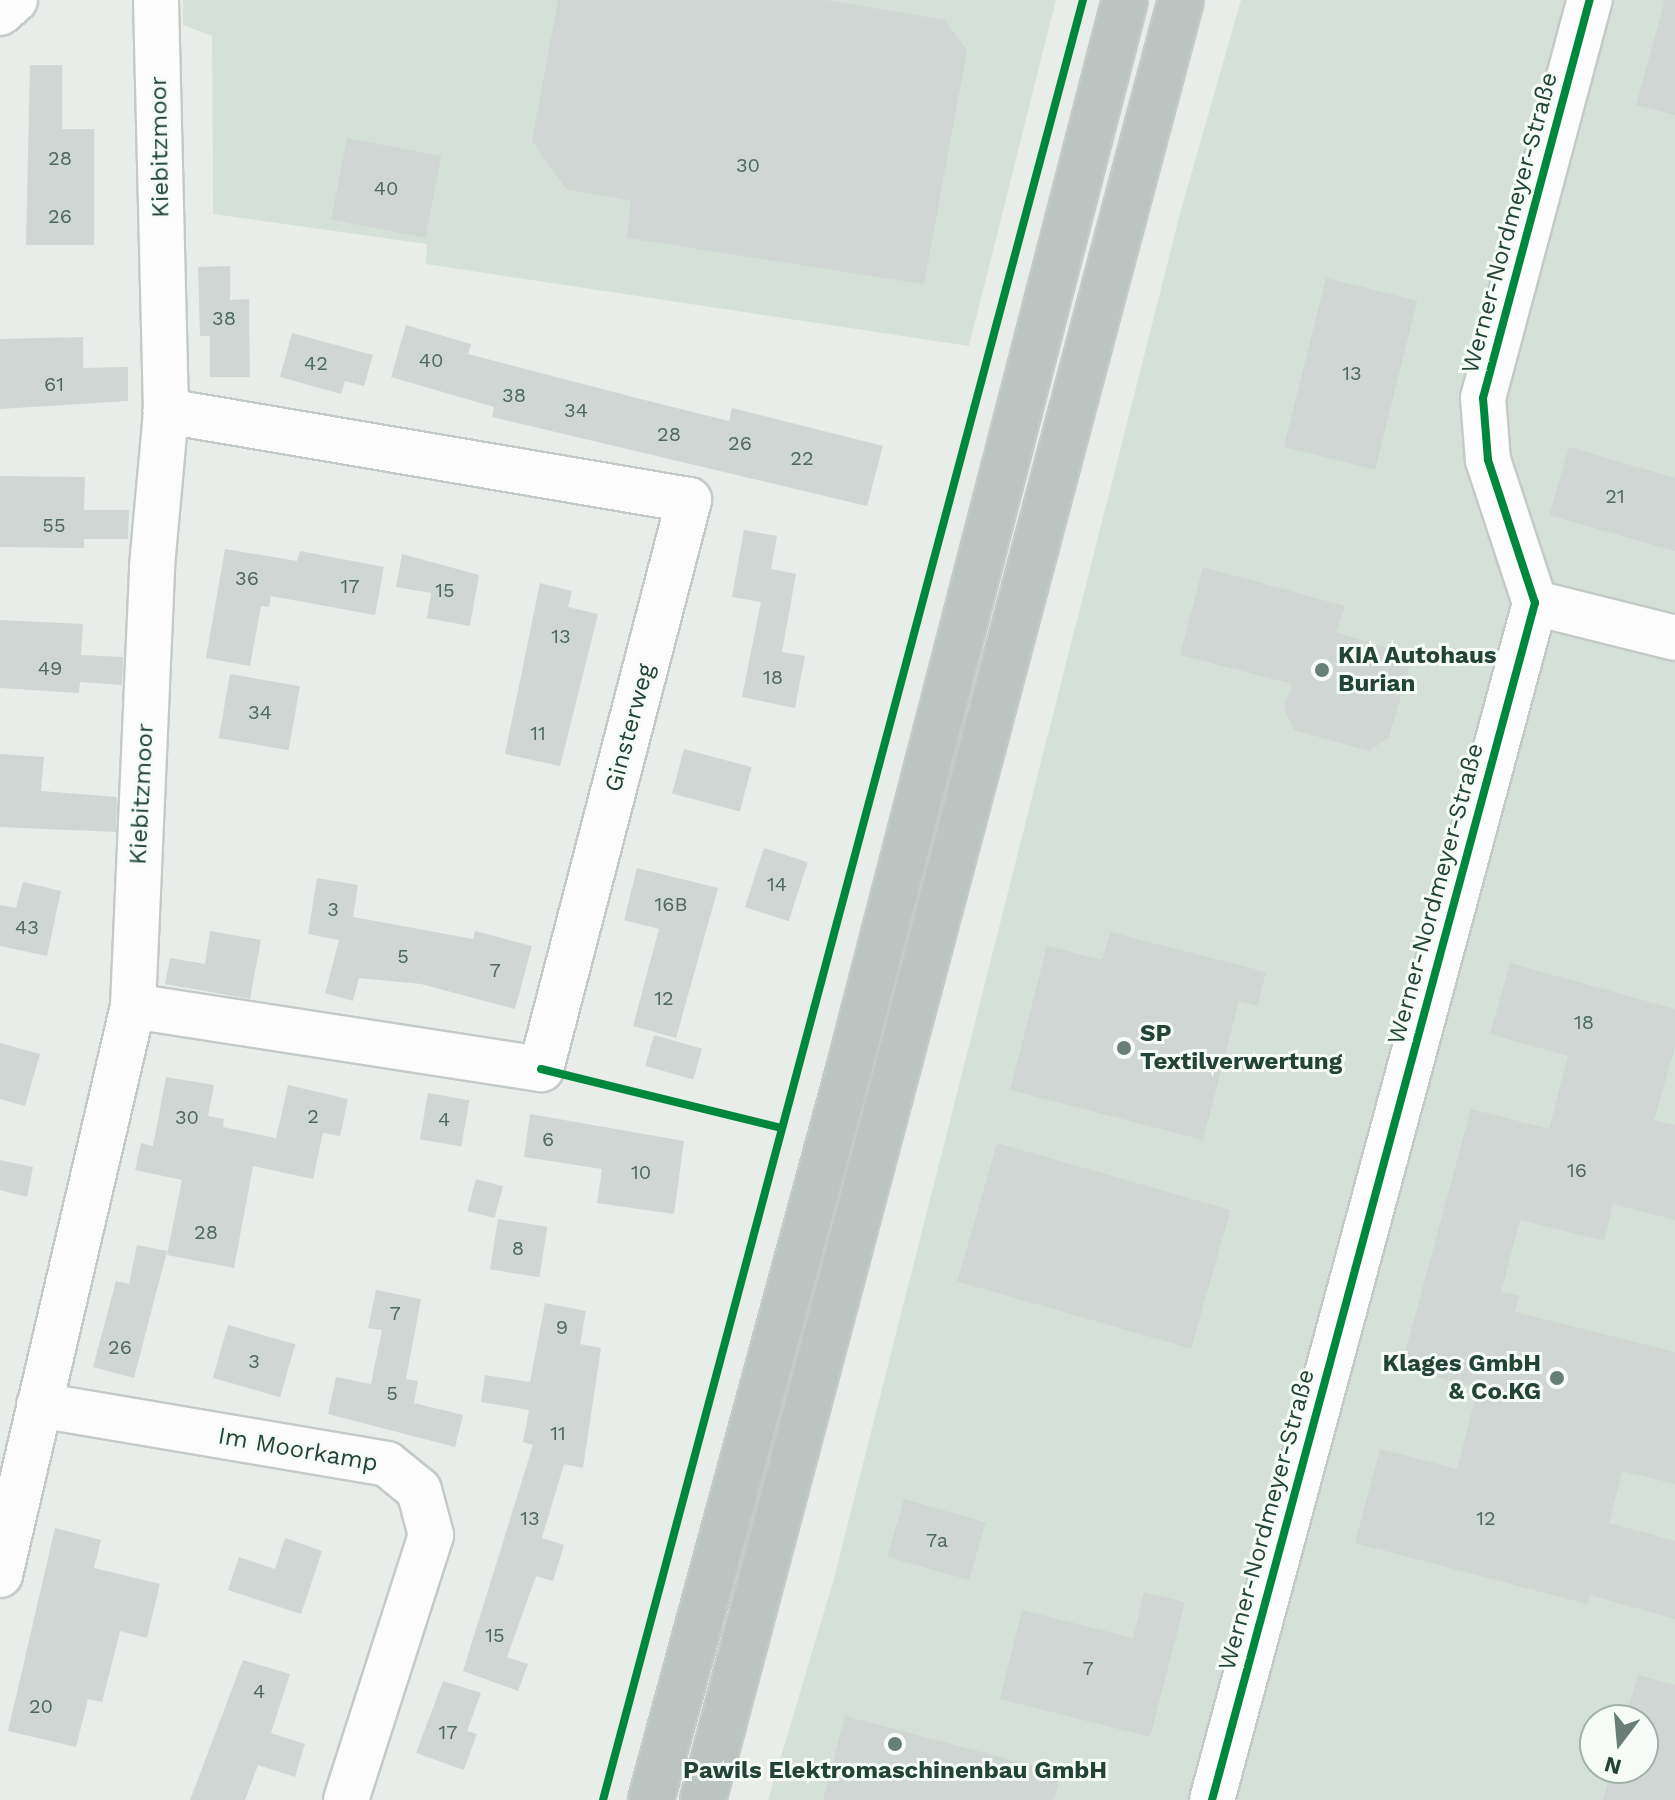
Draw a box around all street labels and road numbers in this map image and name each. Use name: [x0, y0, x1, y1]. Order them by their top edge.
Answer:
street label: Werner-Nordmeyer-Straße: [1456, 69, 1564, 377]
street label: Kiebitzmoor: [144, 76, 176, 218]
street label: Ginsterweg: [599, 661, 661, 795]
street label: Kiebitzmoor: [124, 722, 160, 866]
street label: Werner-Nordmeyer-Straße: [1382, 740, 1490, 1048]
street label: Werner-Nordmeyer-Straße: [1213, 1366, 1321, 1674]
street label: Im Moorkamp: [216, 1422, 380, 1478]

